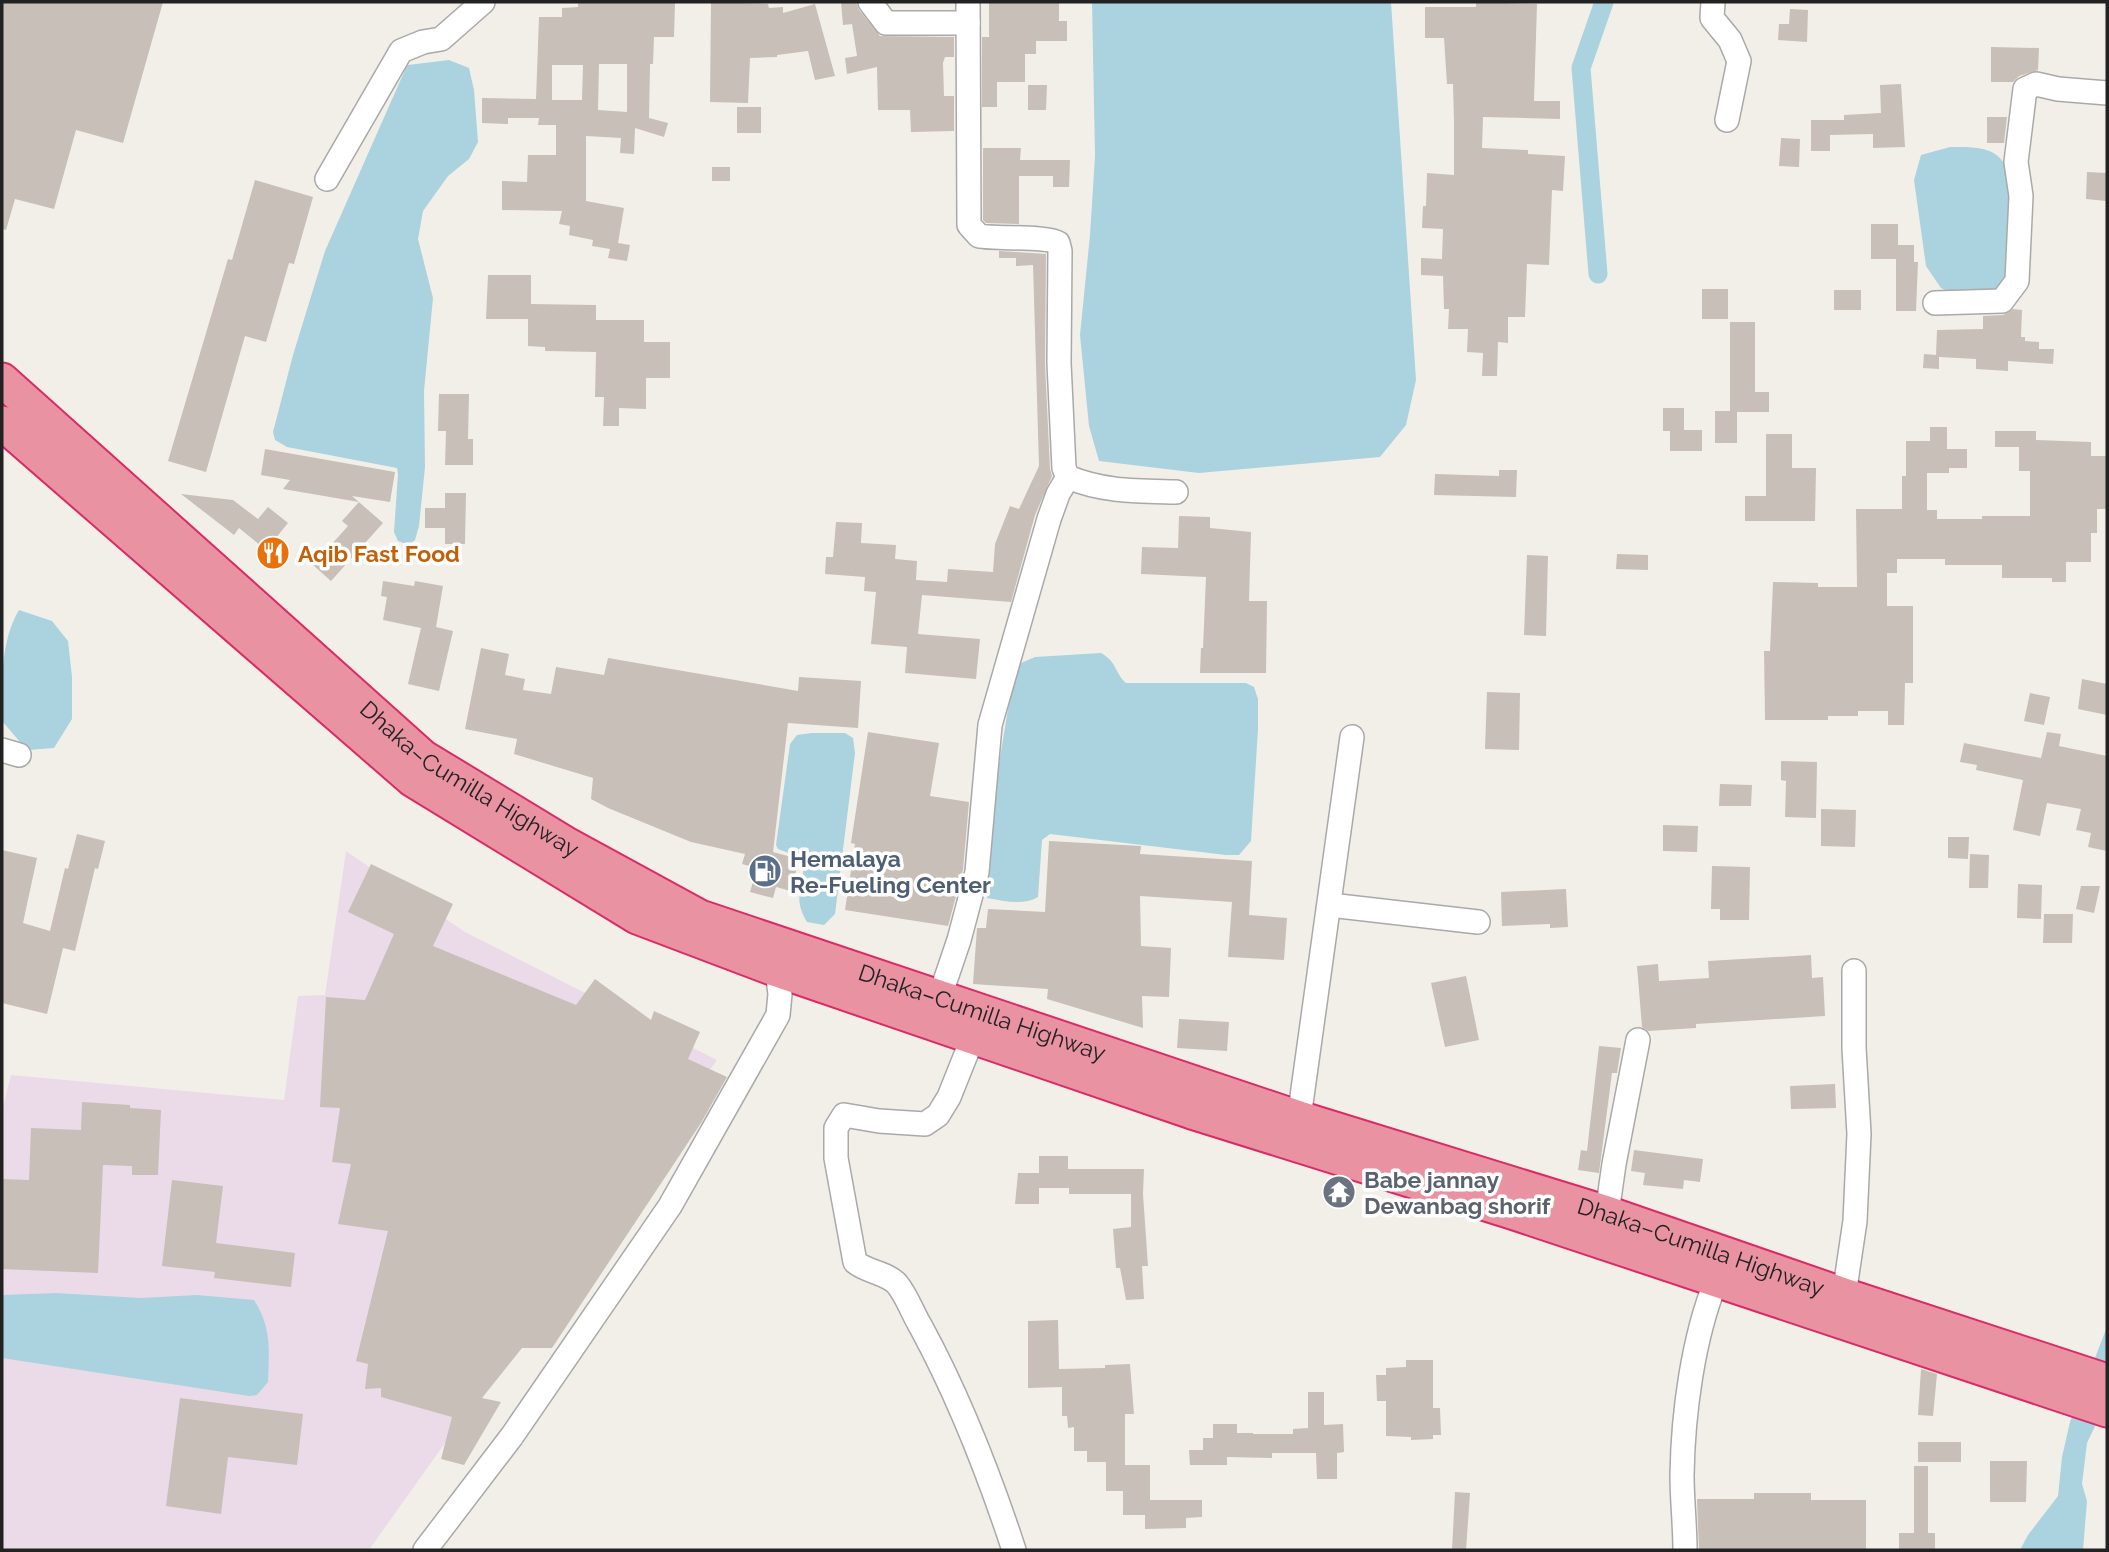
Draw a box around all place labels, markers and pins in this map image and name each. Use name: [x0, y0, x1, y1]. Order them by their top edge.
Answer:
restaurant icon: Aqib Fast Food: [254, 534, 292, 572]
place label: Aqib Fast Food: [298, 540, 460, 567]
place label: Hemalaya Re-Fueling Center: [790, 845, 991, 898]
fuel station icon: Hemalaya Re-Fueling Center: [746, 852, 784, 890]
place label: Babe jannay Dewanbag shorif: [1364, 1166, 1552, 1219]
temple icon: Babe jannay Dewanbag shorif: [1320, 1173, 1358, 1211]

